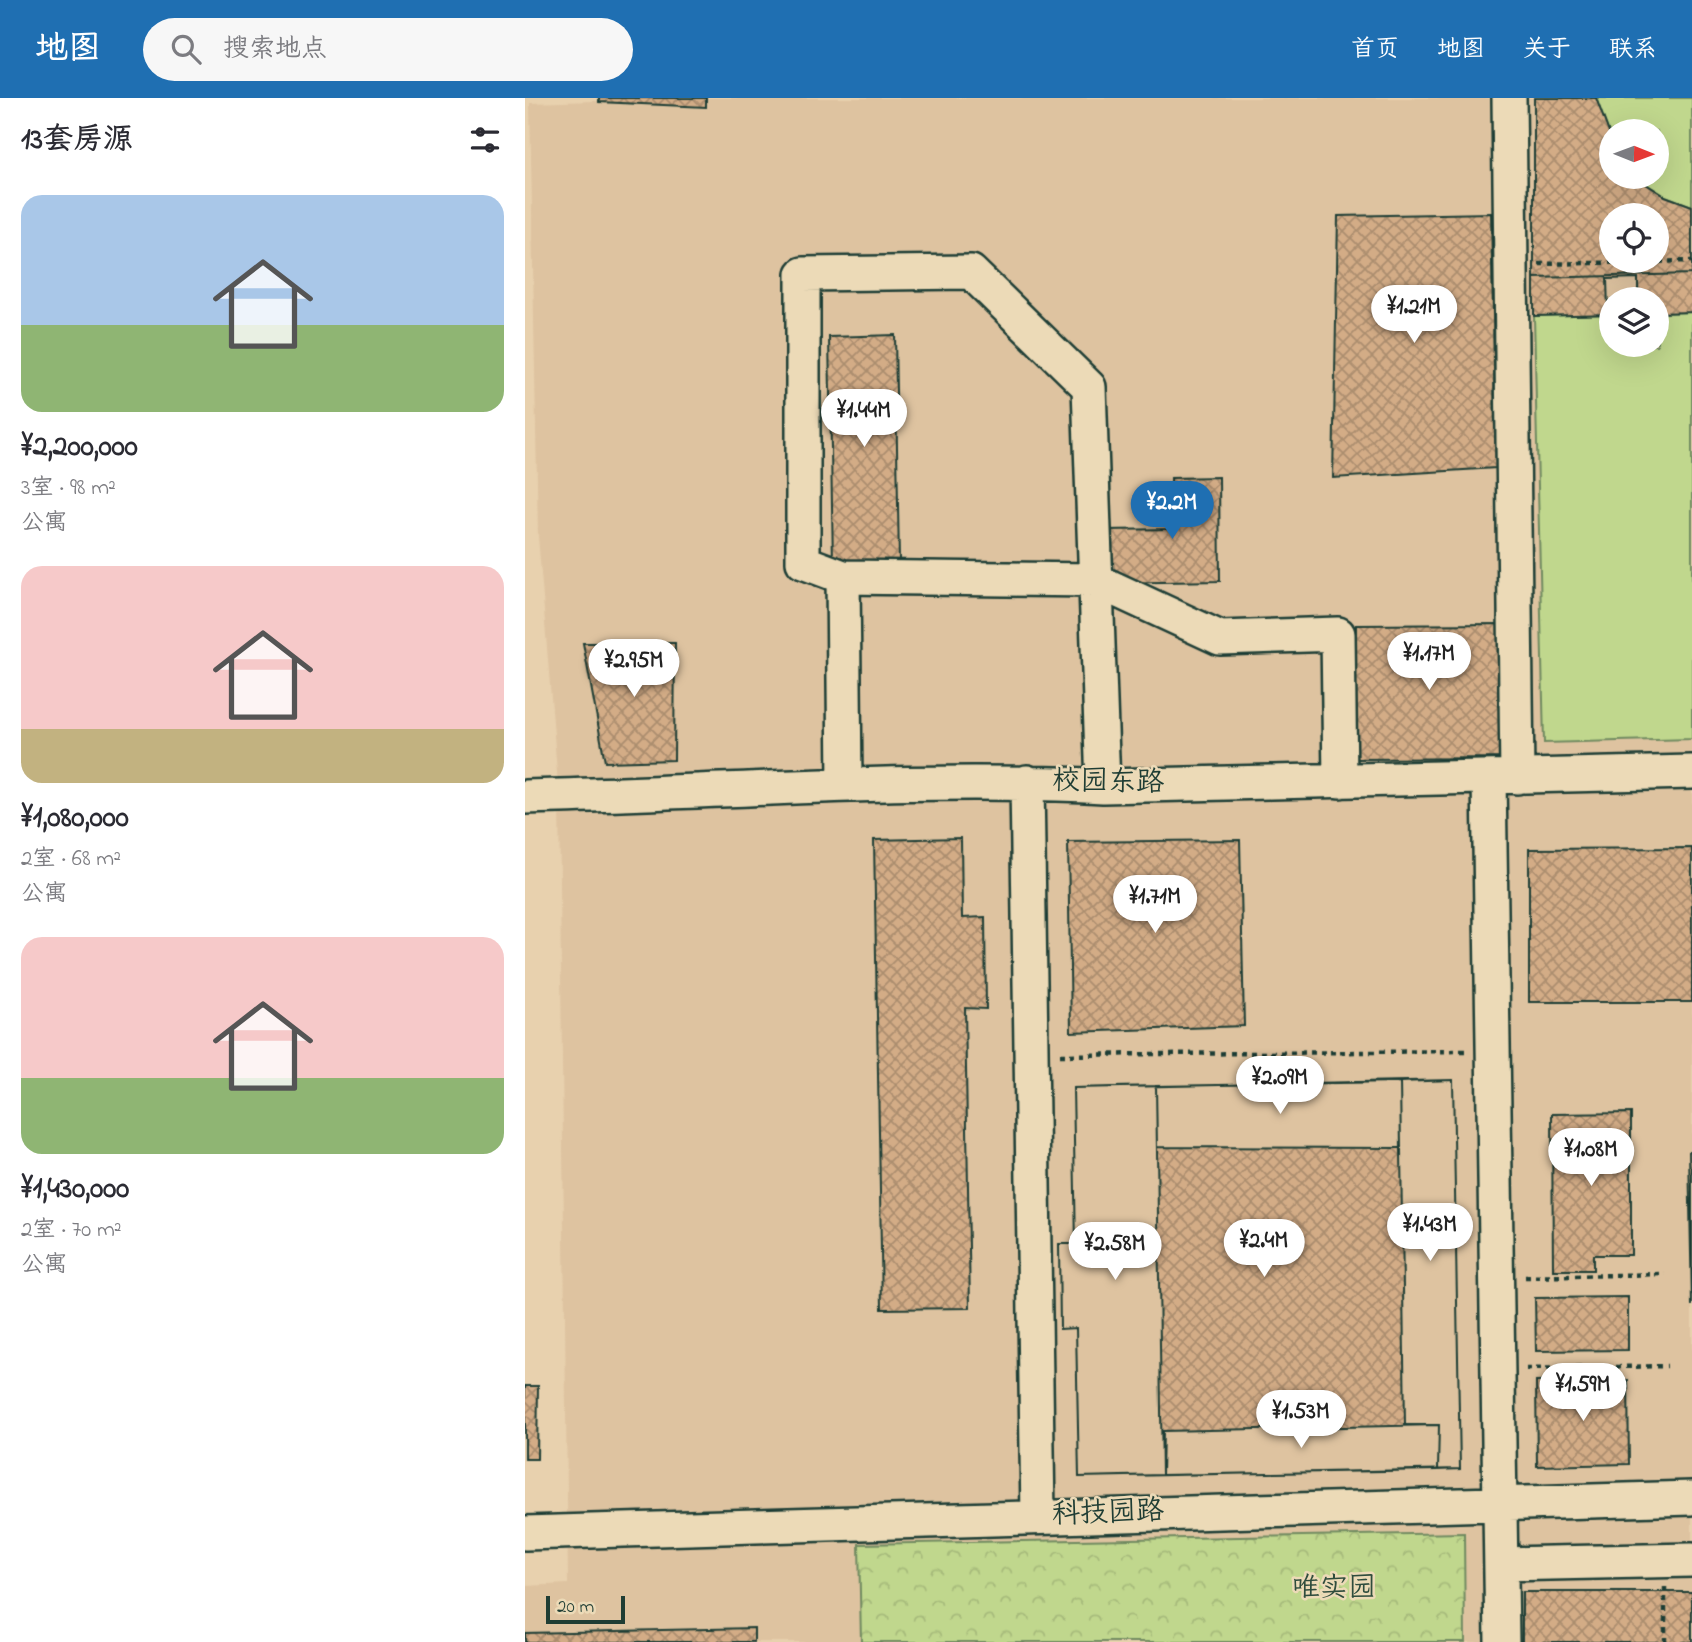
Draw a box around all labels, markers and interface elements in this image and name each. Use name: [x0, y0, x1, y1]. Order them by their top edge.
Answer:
search box: [143, 18, 633, 81]
text: 地图: [35, 26, 101, 74]
icon: search: [167, 30, 205, 68]
text: 搜索地点: [223, 31, 327, 69]
text: 首页: [1351, 33, 1399, 68]
text: 地图: [1437, 33, 1485, 68]
text: 关于: [1523, 33, 1571, 68]
text: 联系: [1609, 33, 1657, 68]
text: 13套房源: [21, 119, 133, 163]
north arrow: [1599, 119, 1669, 189]
map controls: [1599, 119, 1669, 357]
icon: filters: [466, 121, 504, 159]
button: locate: [1599, 203, 1669, 273]
icon: home: [200, 241, 326, 367]
pin: ¥1.21M: [1357, 286, 1471, 345]
button: layers: [1599, 287, 1669, 357]
text: ¥1.21M: [1387, 291, 1441, 324]
pin: ¥1.44M: [807, 390, 921, 449]
text: ¥1.44M: [837, 395, 891, 428]
text: ¥2,200,000: [21, 426, 138, 470]
text: 3室 · 98 m²: [21, 472, 116, 505]
pin: ¥2.2M: [1123, 482, 1221, 541]
text: ¥2.2M: [1147, 487, 1197, 520]
text: 公寓: [21, 507, 67, 540]
icon: home: [200, 612, 326, 738]
pin: ¥1.17M: [1372, 632, 1486, 692]
text: ¥1.17M: [1403, 638, 1455, 671]
pin: ¥2.95M: [577, 640, 691, 699]
text: ¥2.95M: [604, 645, 664, 678]
street label: 校园东路: [1052, 762, 1164, 804]
text: ¥1,080,000: [21, 797, 129, 841]
text: 2室 · 68 m²: [21, 843, 121, 876]
pin: ¥1.71M: [1098, 876, 1212, 935]
text: 公寓: [21, 878, 67, 911]
text: ¥1.71M: [1129, 881, 1181, 914]
icon: home: [200, 983, 326, 1109]
pin: ¥2.09M: [1223, 1056, 1337, 1116]
text: ¥2.09M: [1252, 1062, 1308, 1095]
pin: ¥1.08M: [1534, 1128, 1648, 1188]
text: ¥1.08M: [1564, 1134, 1618, 1167]
text: ¥1,430,000: [21, 1168, 129, 1212]
pin: ¥1.43M: [1373, 1204, 1487, 1263]
text: ¥1.43M: [1403, 1209, 1457, 1242]
text: 2室 · 70 m²: [21, 1214, 122, 1247]
pin: ¥2.4M: [1215, 1220, 1313, 1279]
pin: ¥2.58M: [1058, 1222, 1172, 1282]
text: ¥2.4M: [1240, 1225, 1288, 1258]
text: ¥2.58M: [1085, 1228, 1145, 1261]
text: 公寓: [21, 1249, 67, 1282]
pin: ¥1.59M: [1526, 1364, 1640, 1423]
text: ¥1.59M: [1555, 1369, 1611, 1402]
pin: ¥1.53M: [1244, 1390, 1358, 1450]
text: ¥1.53M: [1272, 1396, 1330, 1429]
street label: 科技园路: [1051, 1492, 1165, 1536]
park label: 唯实园: [1292, 1569, 1376, 1610]
scale bar: [546, 1593, 625, 1625]
text: 20 m: [557, 1594, 594, 1621]

